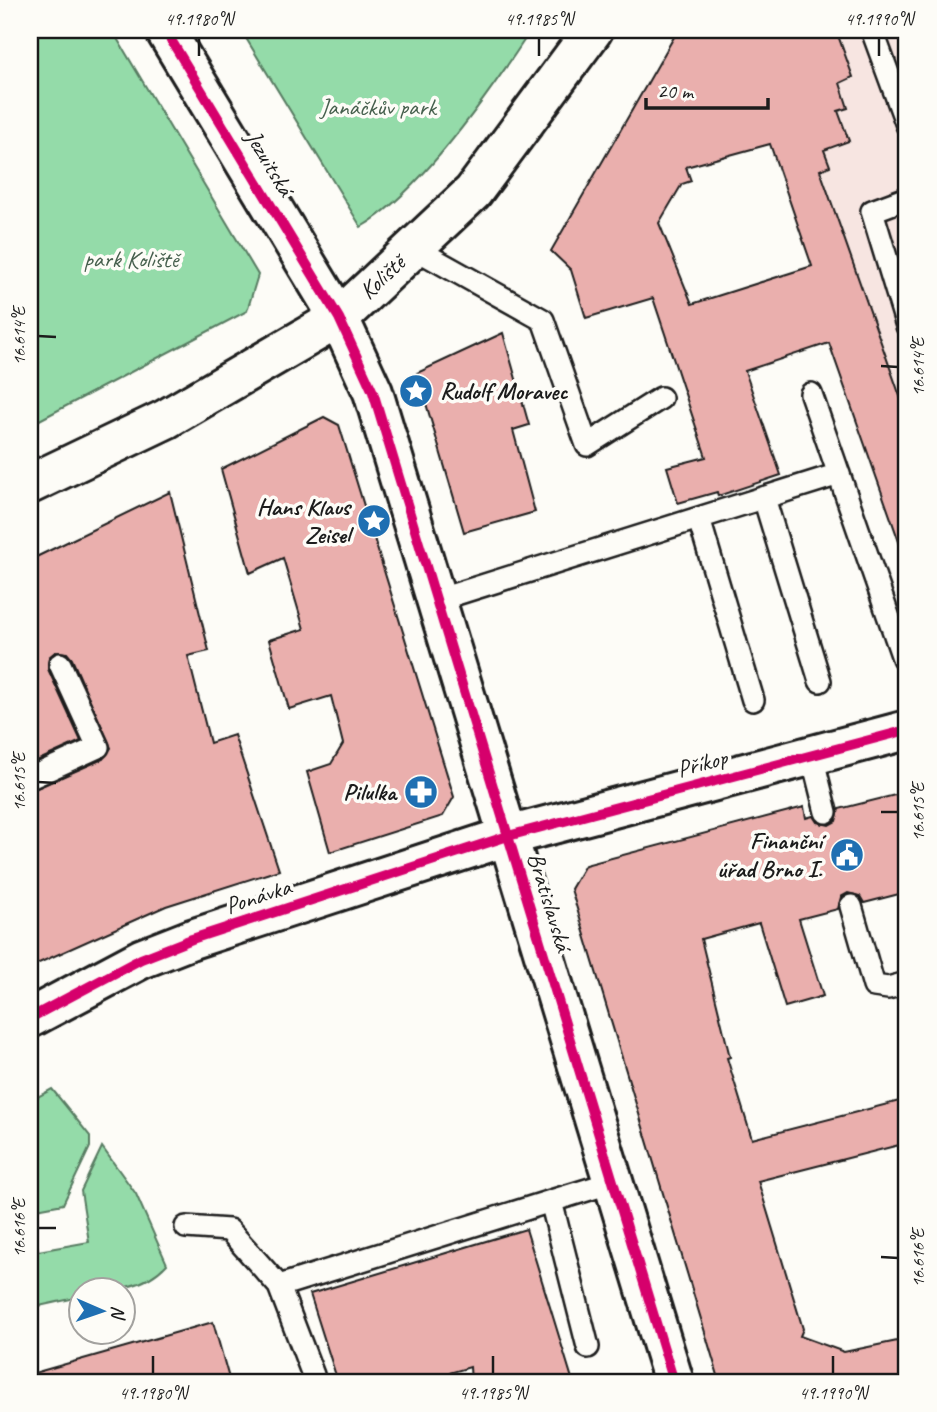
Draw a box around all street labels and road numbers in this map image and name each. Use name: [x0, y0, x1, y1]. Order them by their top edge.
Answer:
street label: Jezuitská: [238, 124, 302, 203]
street label: Koliště: [353, 246, 413, 306]
street label: Příkop: [674, 741, 732, 784]
street label: Bratislavská: [521, 849, 580, 957]
street label: Ponávka: [221, 871, 296, 921]

